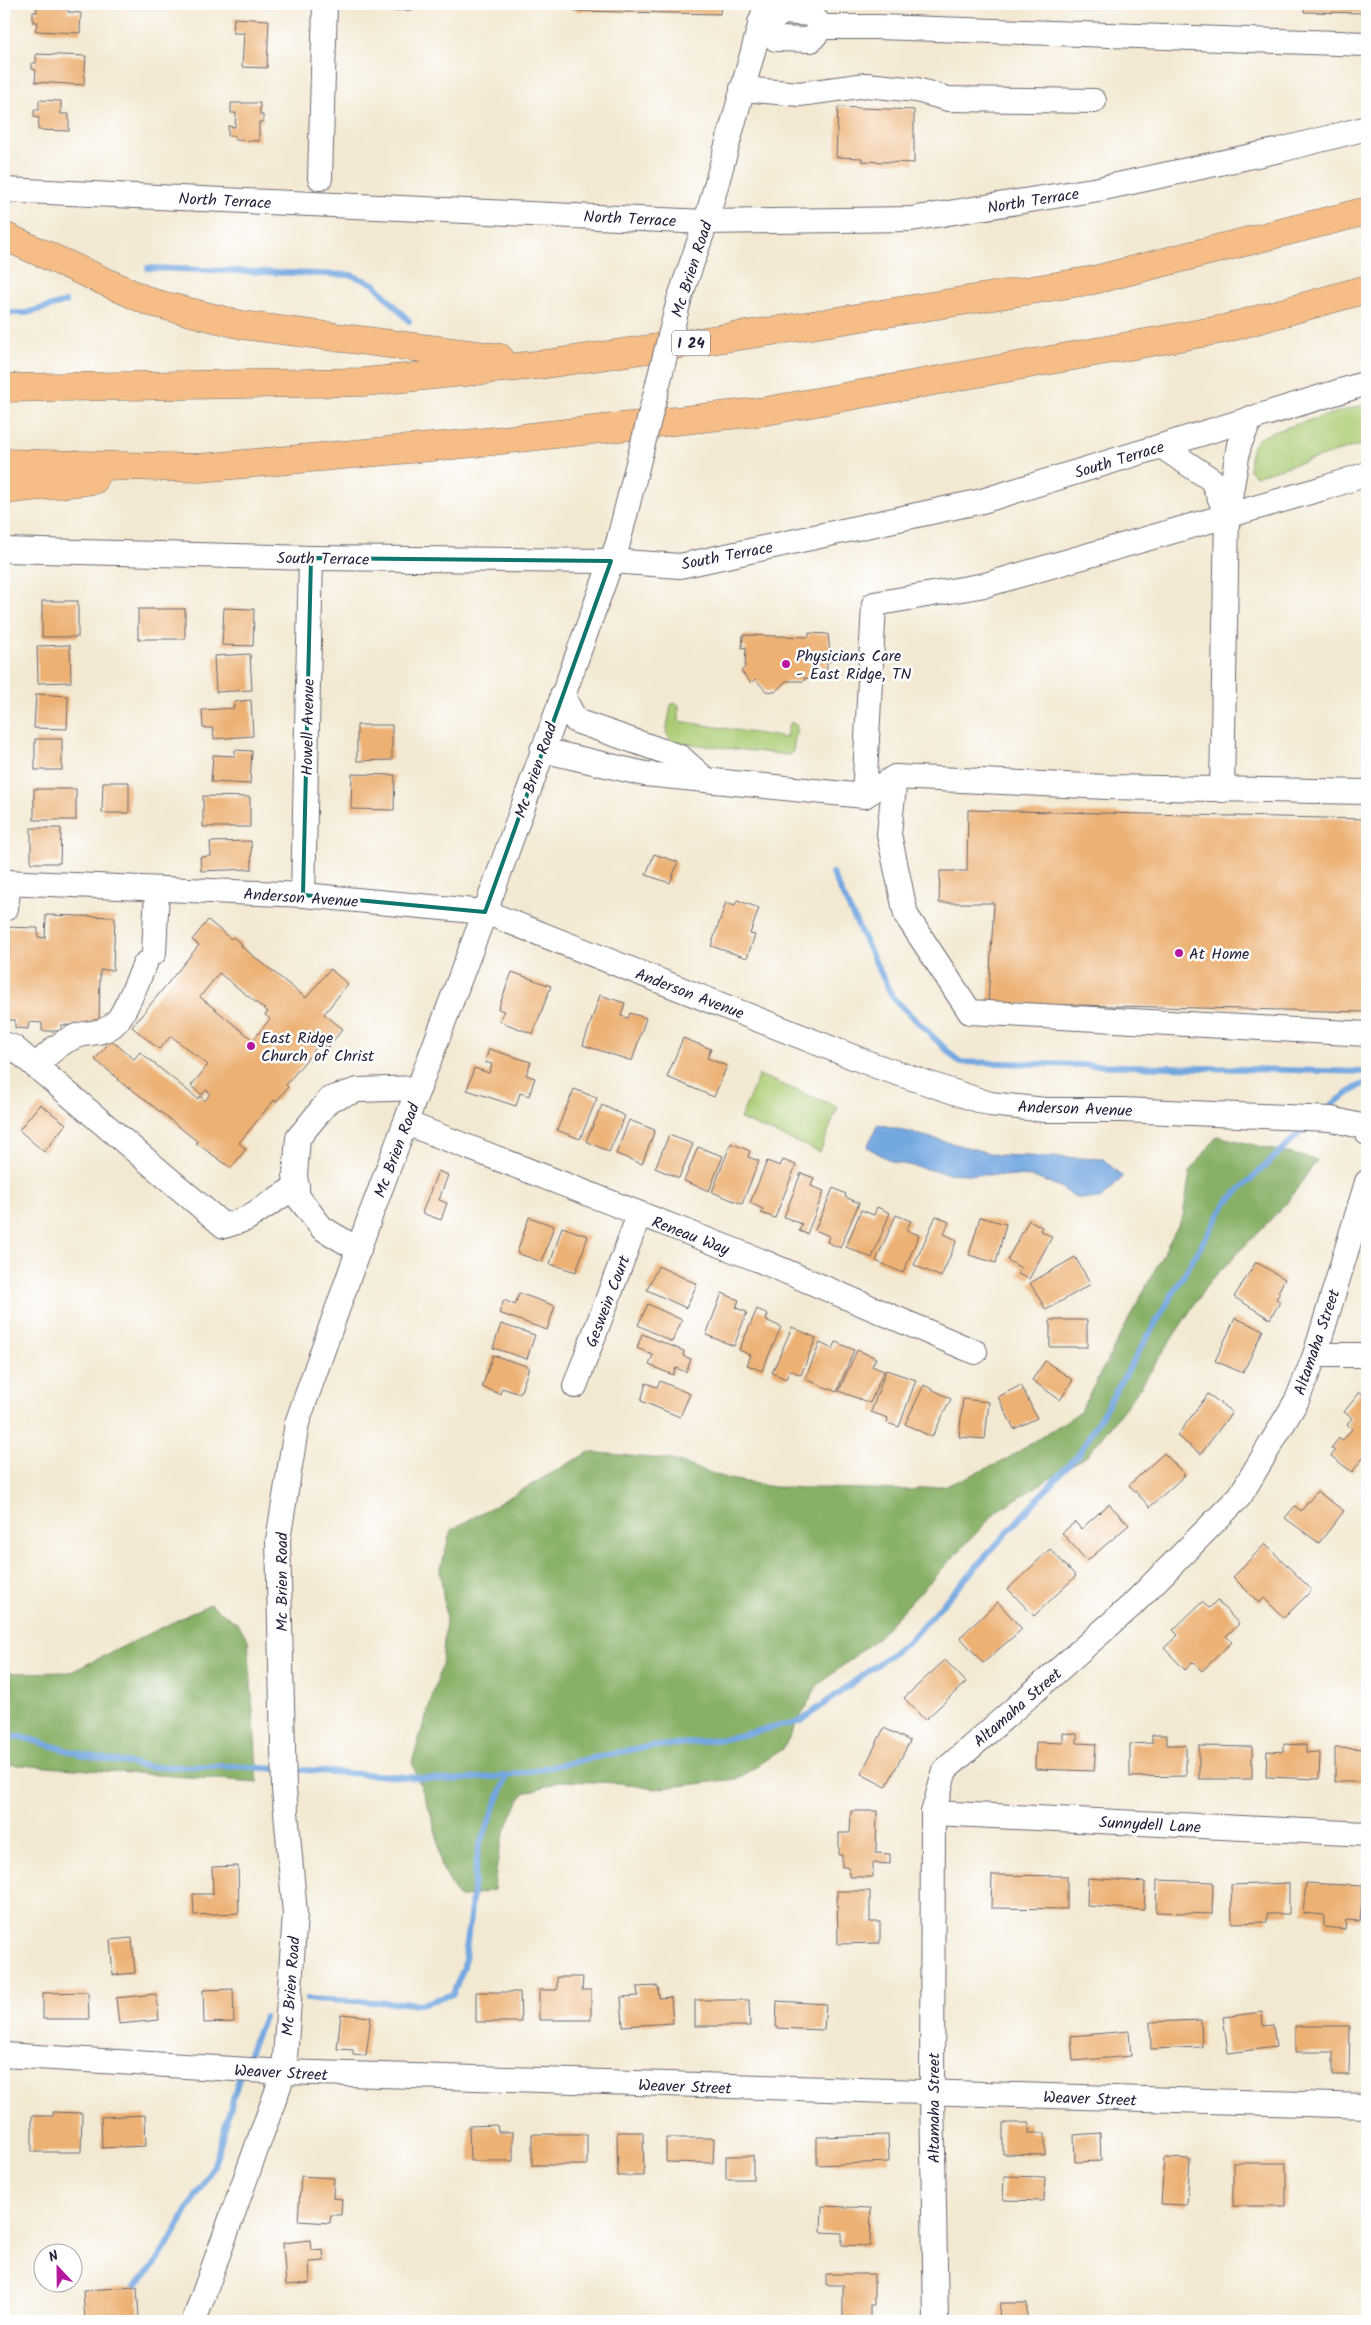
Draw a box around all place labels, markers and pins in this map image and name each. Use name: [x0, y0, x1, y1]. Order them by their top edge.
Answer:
place label: Physicians Care - East Ridge, TN: [796, 644, 912, 687]
marker: Physicians Care - East Ridge, TN: [780, 658, 792, 670]
place label: At Home: [1189, 942, 1249, 967]
marker: At Home: [1173, 947, 1185, 959]
place label: East Ridge Church of Christ: [261, 1026, 375, 1069]
marker: East Ridge Church of Christ: [245, 1040, 257, 1052]

